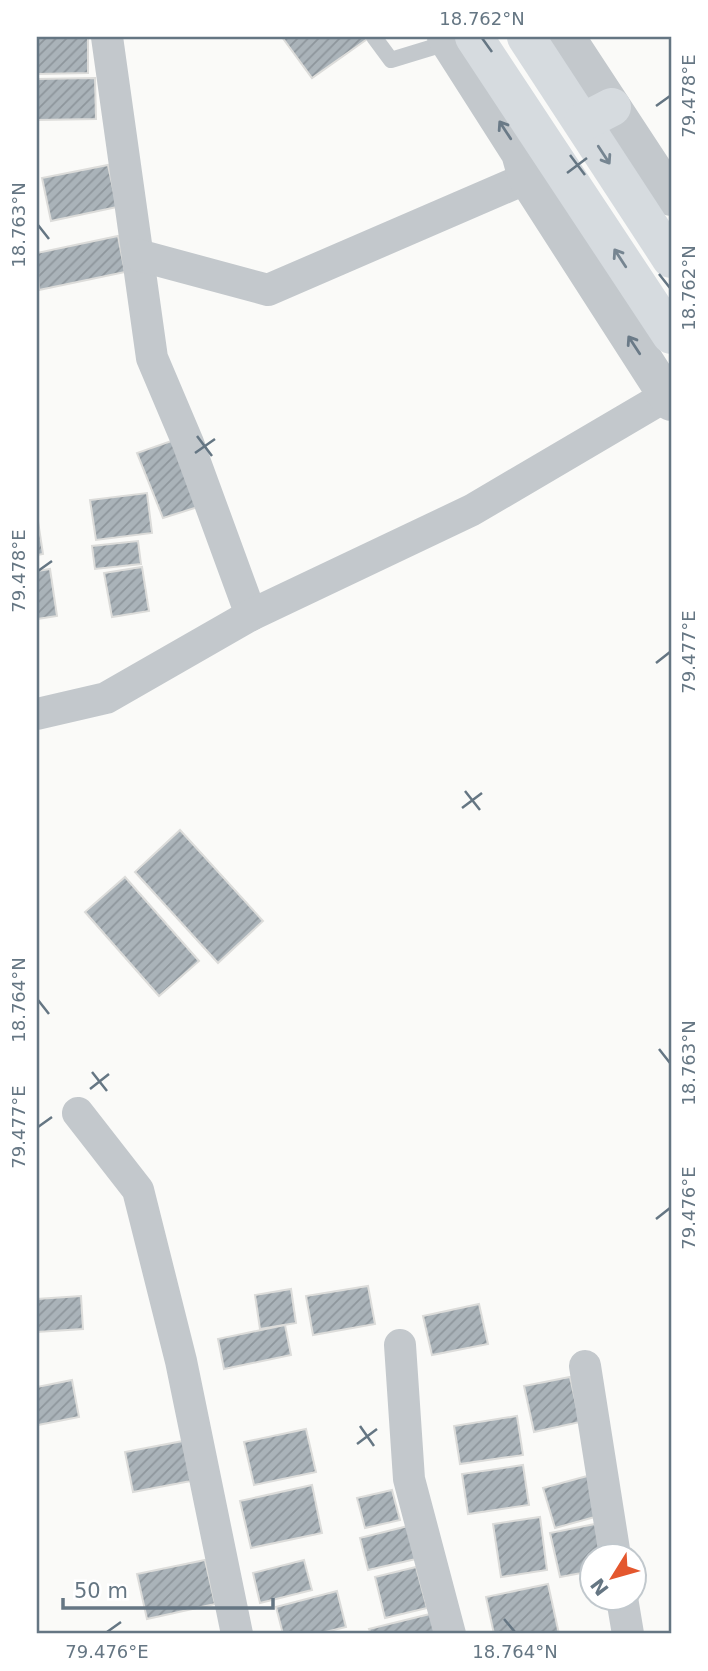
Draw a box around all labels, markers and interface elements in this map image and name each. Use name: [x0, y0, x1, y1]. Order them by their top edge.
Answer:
text: 18.762°N: [439, 8, 525, 29]
text: 79.478°E: [678, 54, 699, 138]
one-way arrow: [498, 120, 512, 140]
one-way arrow: [597, 145, 612, 164]
text: 18.763°N: [8, 182, 29, 268]
text: 18.762°N: [678, 245, 699, 331]
one-way arrow: [613, 248, 627, 268]
one-way arrow: [627, 336, 642, 355]
text: 79.478°E: [8, 529, 29, 613]
text: 79.477°E: [678, 610, 699, 694]
text: 18.764°N: [8, 957, 29, 1043]
text: 18.763°N: [678, 1020, 699, 1106]
text: 79.477°E: [8, 1085, 29, 1169]
text: 79.476°E: [678, 1166, 699, 1250]
north arrow: [578, 1542, 648, 1612]
scale bar: [63, 1566, 273, 1610]
text: N: [586, 1574, 613, 1600]
text: 50 m: [74, 1579, 128, 1603]
text: 79.476°E: [65, 1641, 149, 1662]
text: 18.764°N: [472, 1641, 558, 1662]

